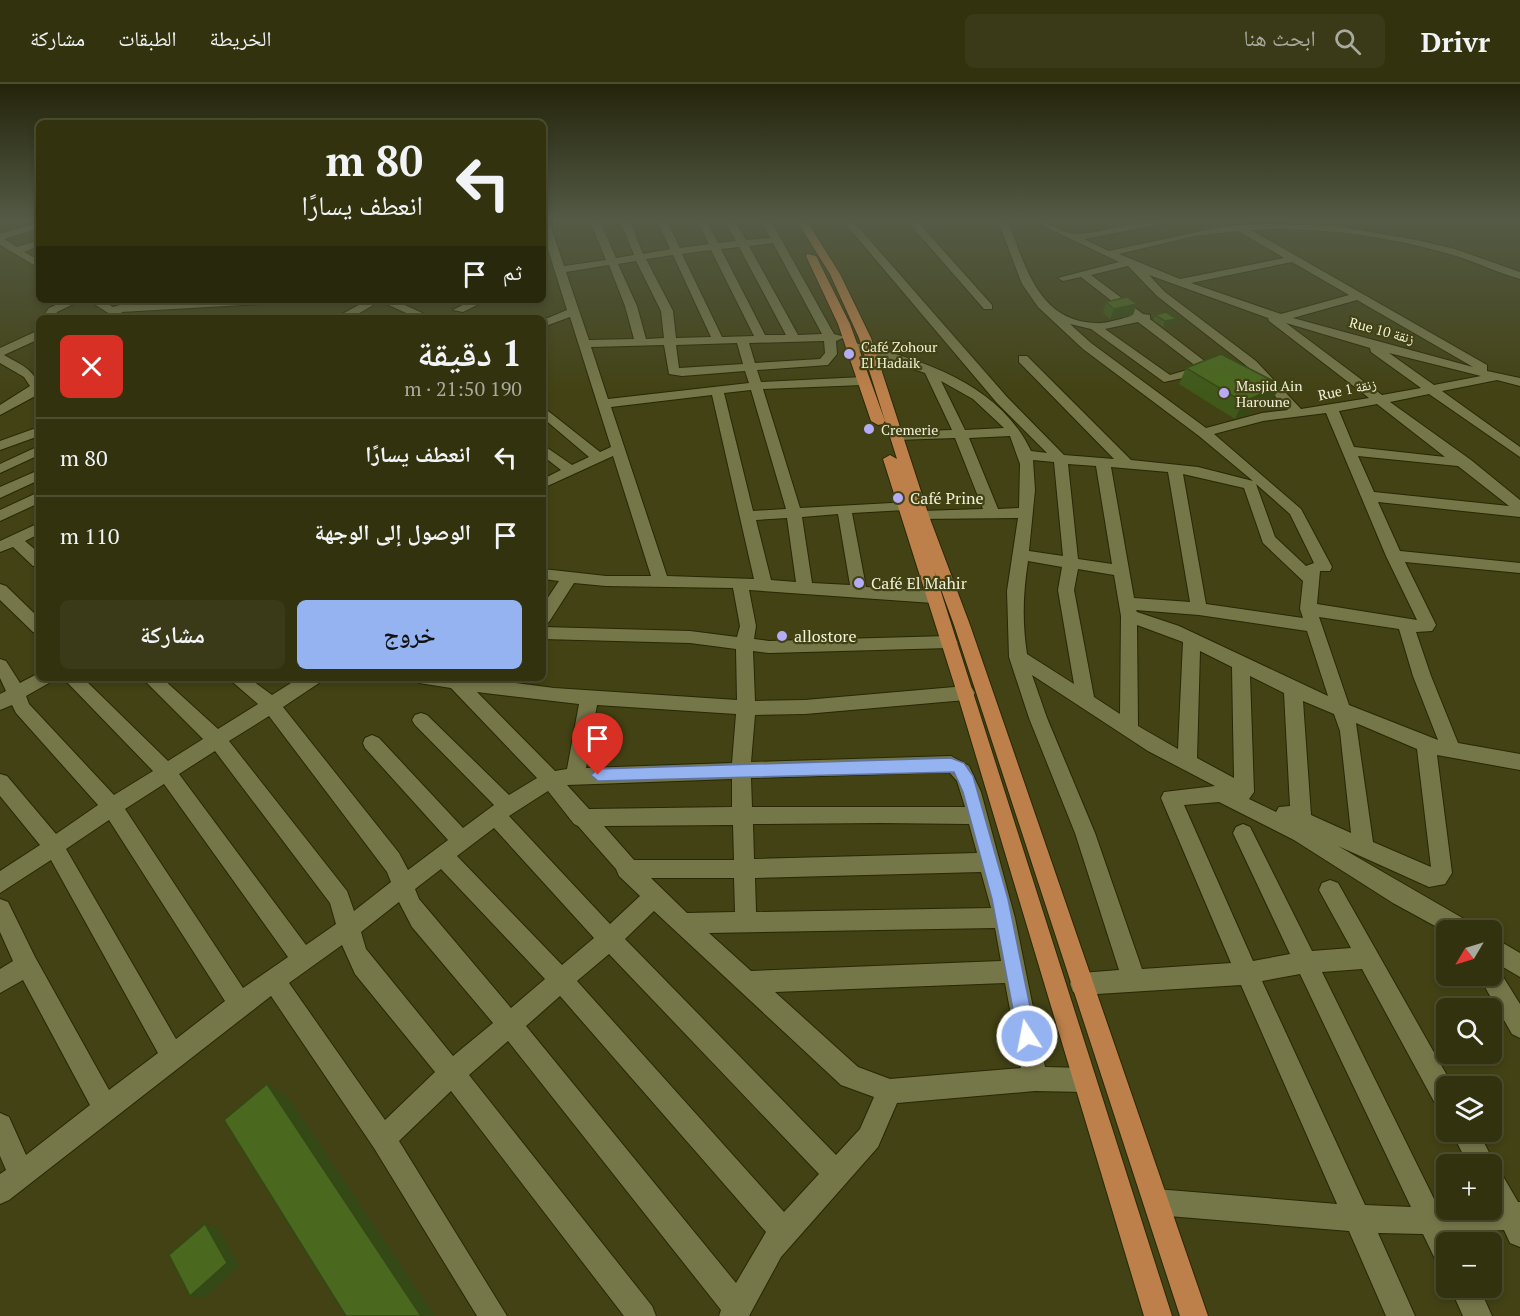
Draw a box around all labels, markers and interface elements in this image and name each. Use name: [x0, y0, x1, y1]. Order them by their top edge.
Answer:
search box: [965, 14, 1385, 68]
text: ابحث هنا: [1243, 23, 1316, 52]
text: Drivr: [1421, 23, 1490, 60]
text: مشاركة: [30, 24, 85, 52]
text: الطبقات: [118, 24, 177, 52]
text: الخريطة: [210, 24, 271, 52]
icon: search: [1331, 25, 1364, 58]
text: 80 m: [325, 132, 423, 188]
icon: left: [444, 144, 522, 222]
text: انعطف يسارًا: [302, 187, 423, 223]
text: ثم: [503, 257, 522, 286]
icon: arrive: [458, 258, 491, 291]
street label: Rue 10 زنقة: [1347, 312, 1417, 348]
text: 1 دقيقة: [417, 329, 522, 376]
button: close: [60, 335, 123, 398]
place label: Café Zohour El Hadaik: [861, 337, 938, 372]
marker: Café Zohour El Hadaik: [842, 347, 856, 361]
street label: Rue 1 زنقة: [1316, 374, 1378, 404]
text: 190 m · 21:50: [404, 375, 522, 402]
place label: Masjid Ain Haroune: [1236, 376, 1303, 411]
marker: Masjid Ain Haroune: [1217, 386, 1231, 400]
place label: Cremerie: [881, 420, 938, 439]
marker: Cremerie: [862, 422, 876, 436]
text: انعطف يسارًا: [365, 439, 471, 468]
icon: left: [489, 441, 522, 474]
text: 80 m: [60, 443, 108, 472]
place label: Café Prine: [910, 487, 984, 509]
marker: Café Prine: [891, 491, 905, 505]
text: الوصول إلى الوجهة: [314, 517, 471, 546]
icon: arrive: [489, 519, 522, 552]
text: 110 m: [60, 521, 120, 550]
place label: Café El Mahir: [871, 572, 968, 594]
marker: Café El Mahir: [852, 576, 866, 590]
button: مشاركة: [60, 600, 285, 669]
button: خروج: [297, 600, 522, 669]
place label: allostore: [794, 625, 856, 647]
marker: allostore: [775, 629, 789, 643]
pin: [572, 713, 623, 775]
icon: arrive: [581, 722, 614, 755]
north arrow: [1436, 920, 1502, 986]
map controls: [1436, 920, 1502, 1298]
button: search: [1436, 998, 1502, 1064]
position arrow: [995, 1004, 1059, 1068]
button: layers: [1436, 1076, 1502, 1142]
button: +: [1436, 1154, 1502, 1220]
button: −: [1436, 1232, 1502, 1298]

